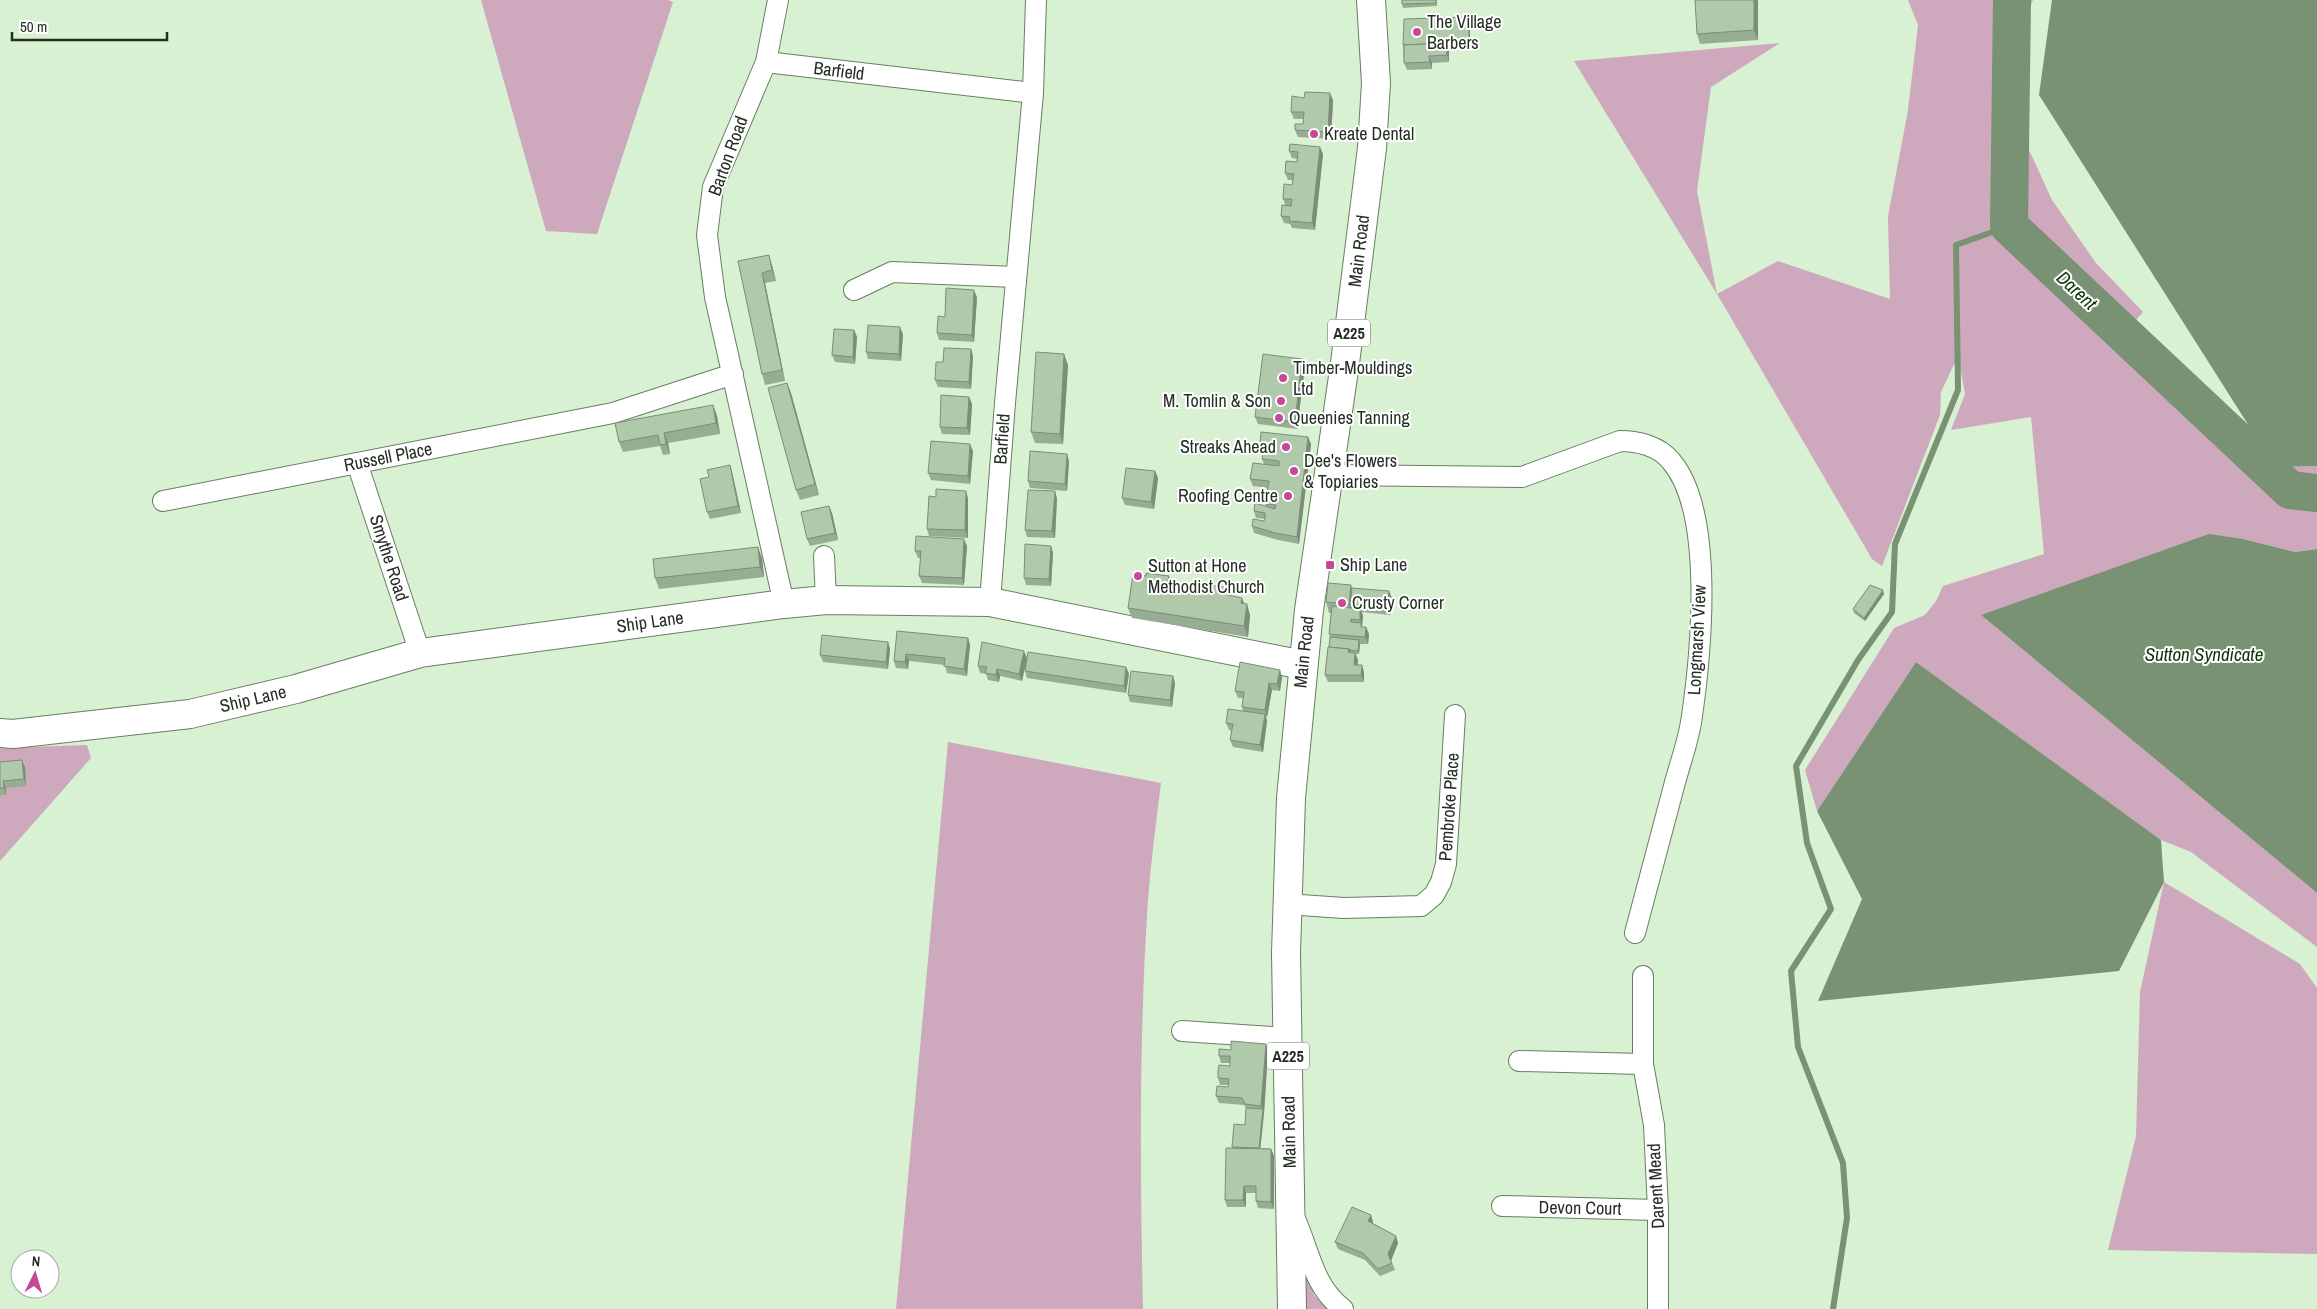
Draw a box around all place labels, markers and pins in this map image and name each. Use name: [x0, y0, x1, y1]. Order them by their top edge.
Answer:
place label: The Village Barbers: [1427, 9, 1501, 55]
marker: The Village Barbers: [1411, 26, 1423, 38]
place label: Kreate Dental: [1324, 121, 1414, 146]
marker: Kreate Dental: [1308, 128, 1320, 140]
place label: Timber-Mouldings Ltd: [1293, 355, 1412, 401]
marker: Timber-Mouldings Ltd: [1277, 372, 1289, 384]
place label: M. Tomlin & Son: [1163, 388, 1271, 413]
marker: M. Tomlin & Son: [1275, 395, 1287, 407]
place label: Queenies Tanning: [1289, 405, 1410, 430]
marker: Queenies Tanning: [1273, 412, 1285, 424]
place label: Streaks Ahead: [1180, 434, 1276, 459]
marker: Streaks Ahead: [1280, 441, 1292, 453]
place label: Dee's Flowers & Topiaries: [1304, 448, 1397, 494]
marker: Dee's Flowers & Topiaries: [1288, 465, 1300, 477]
place label: Roofing Centre: [1178, 483, 1278, 508]
marker: Roofing Centre: [1282, 490, 1294, 502]
place label: Ship Lane: [1340, 552, 1407, 577]
place label: Sutton at Hone Methodist Church: [1148, 553, 1265, 599]
marker: Ship Lane: [1324, 559, 1336, 571]
marker: Sutton at Hone Methodist Church: [1132, 570, 1144, 582]
place label: Crusty Corner: [1352, 590, 1444, 615]
marker: Crusty Corner: [1336, 597, 1348, 609]

